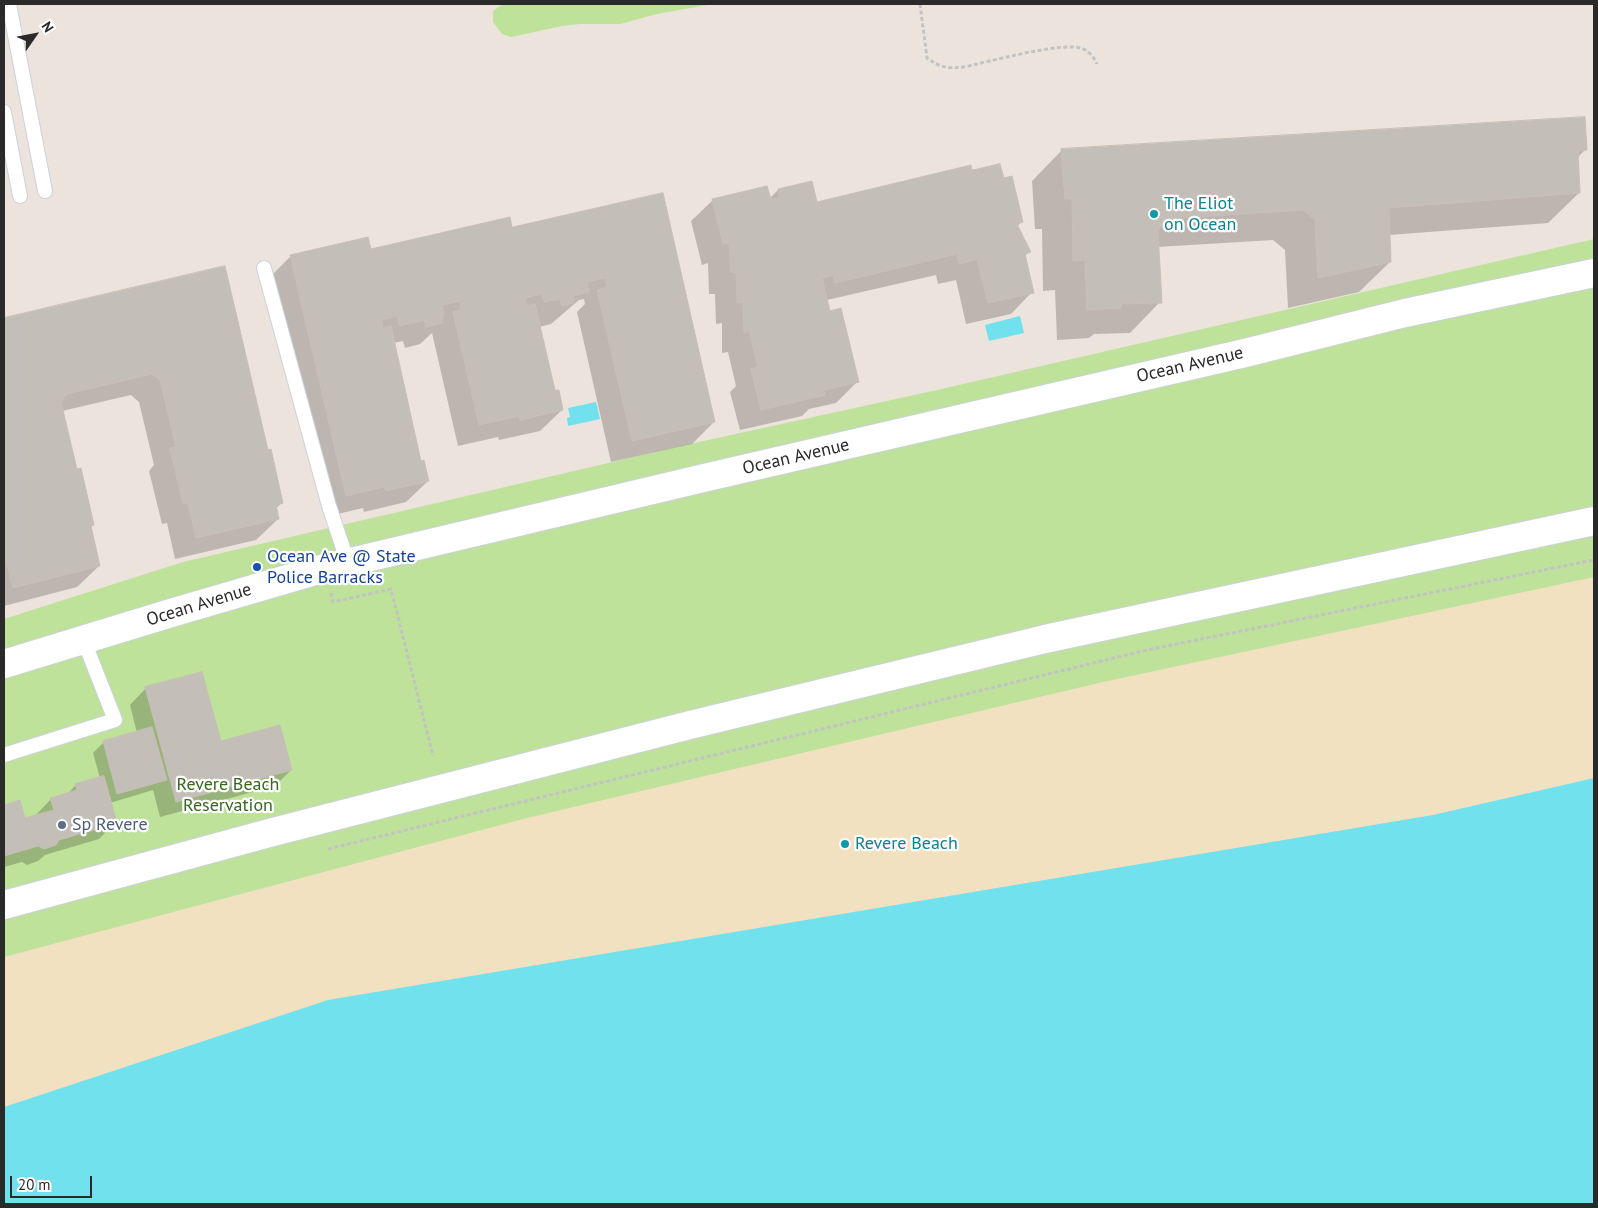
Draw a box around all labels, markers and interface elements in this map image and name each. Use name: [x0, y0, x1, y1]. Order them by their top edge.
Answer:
north arrow: [10, 10, 60, 60]
text: N: [38, 18, 58, 36]
place label: The Eliot on Ocean: [1164, 193, 1236, 235]
marker: The Eliot on Ocean: [1148, 208, 1160, 220]
street label: Ocean Avenue: [1134, 342, 1246, 388]
street label: Ocean Avenue: [740, 434, 852, 480]
place label: Ocean Ave @ State Police Barracks: [267, 546, 416, 588]
marker: Ocean Ave @ State Police Barracks: [251, 561, 263, 573]
street label: Ocean Avenue: [144, 579, 254, 631]
park label: Revere Beach Reservation: [177, 774, 279, 816]
place label: Sp Revere: [72, 814, 148, 836]
marker: Sp Revere: [56, 819, 68, 831]
place label: Revere Beach: [855, 833, 958, 855]
marker: Revere Beach: [839, 838, 851, 850]
scale bar: [12, 1166, 95, 1198]
text: 20 m: [18, 1175, 51, 1194]

